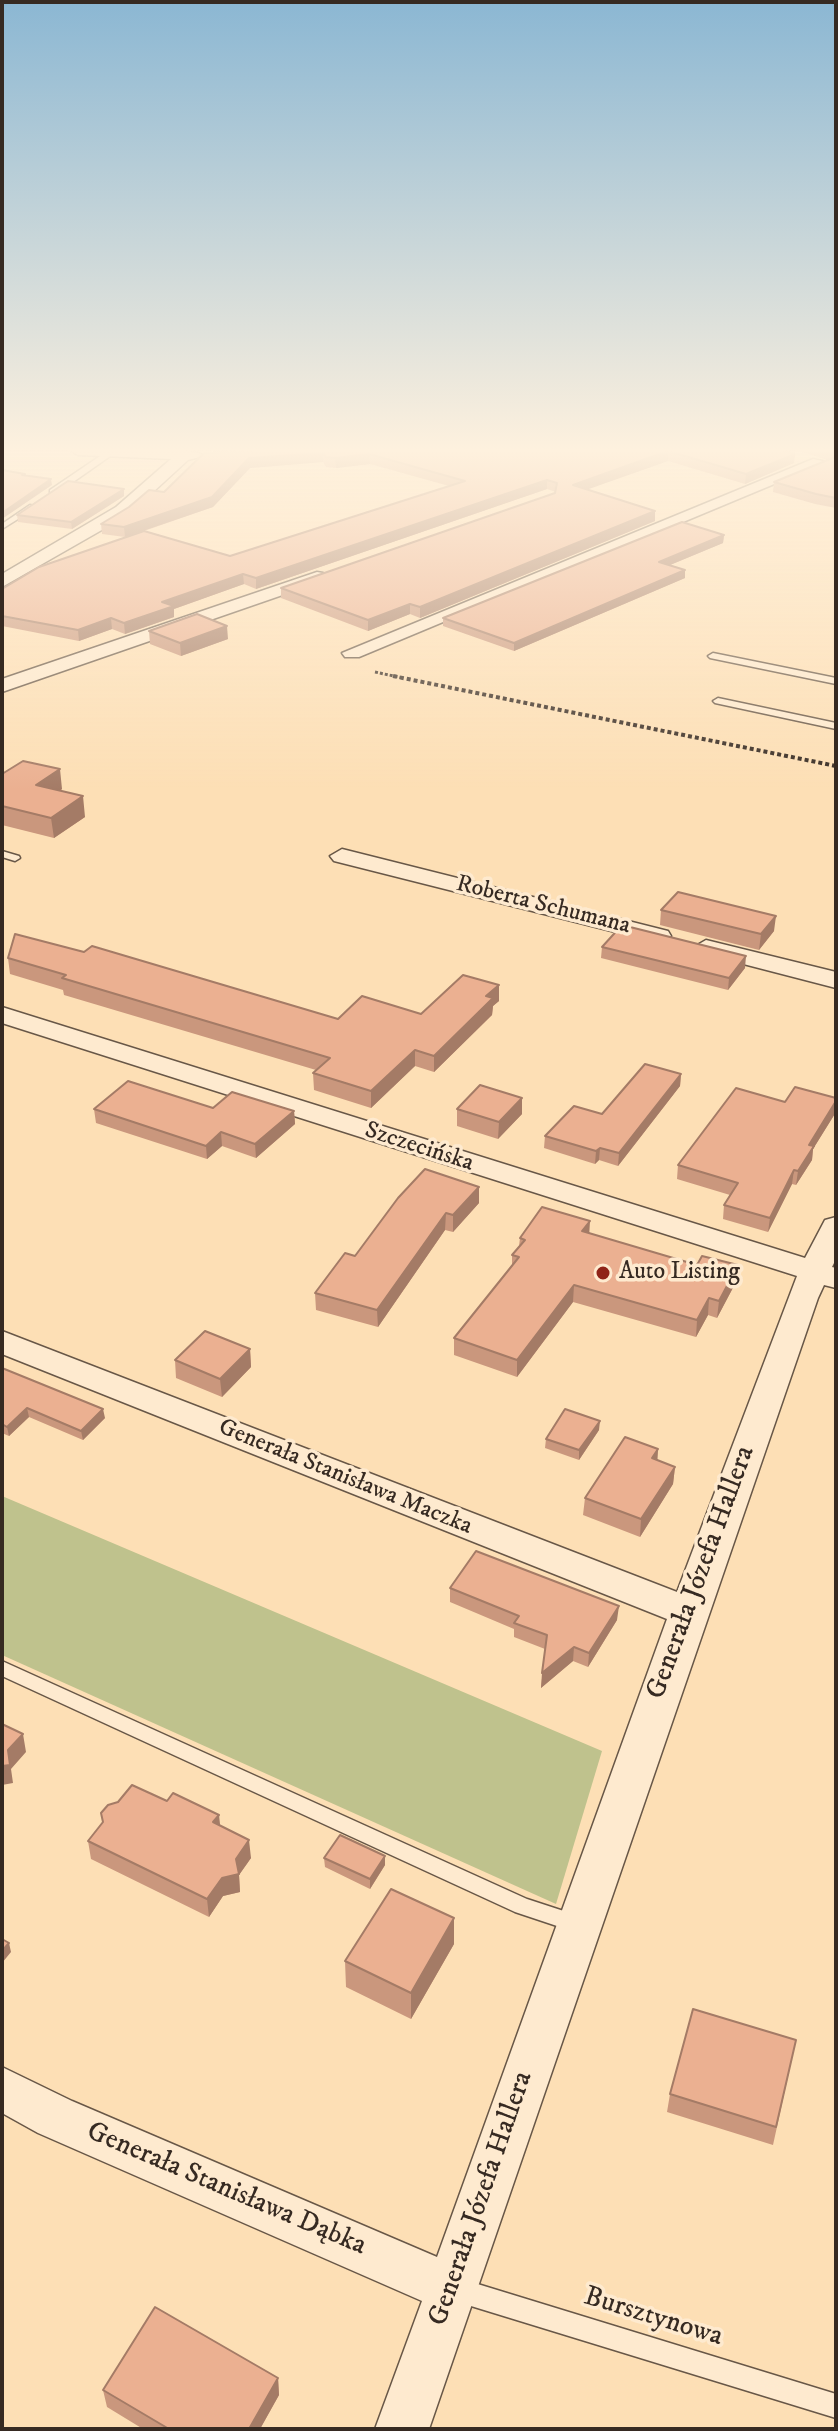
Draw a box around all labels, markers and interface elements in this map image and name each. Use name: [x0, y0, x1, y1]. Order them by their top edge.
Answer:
street label: Roberta Schumana: [453, 870, 633, 942]
street label: Szczecińska: [361, 1117, 477, 1179]
place label: Auto Listing: [619, 1259, 740, 1287]
marker: Auto Listing: [594, 1264, 612, 1282]
street label: Generała Stanisława Maczka: [214, 1414, 476, 1542]
street label: Generała Józefa Hallera: [641, 1442, 763, 1704]
street label: Generała Józefa Hallera: [423, 2067, 541, 2331]
street label: Generała Stanisława Dąbka: [81, 2116, 371, 2264]
street label: Bursztynowa: [580, 2281, 726, 2355]

